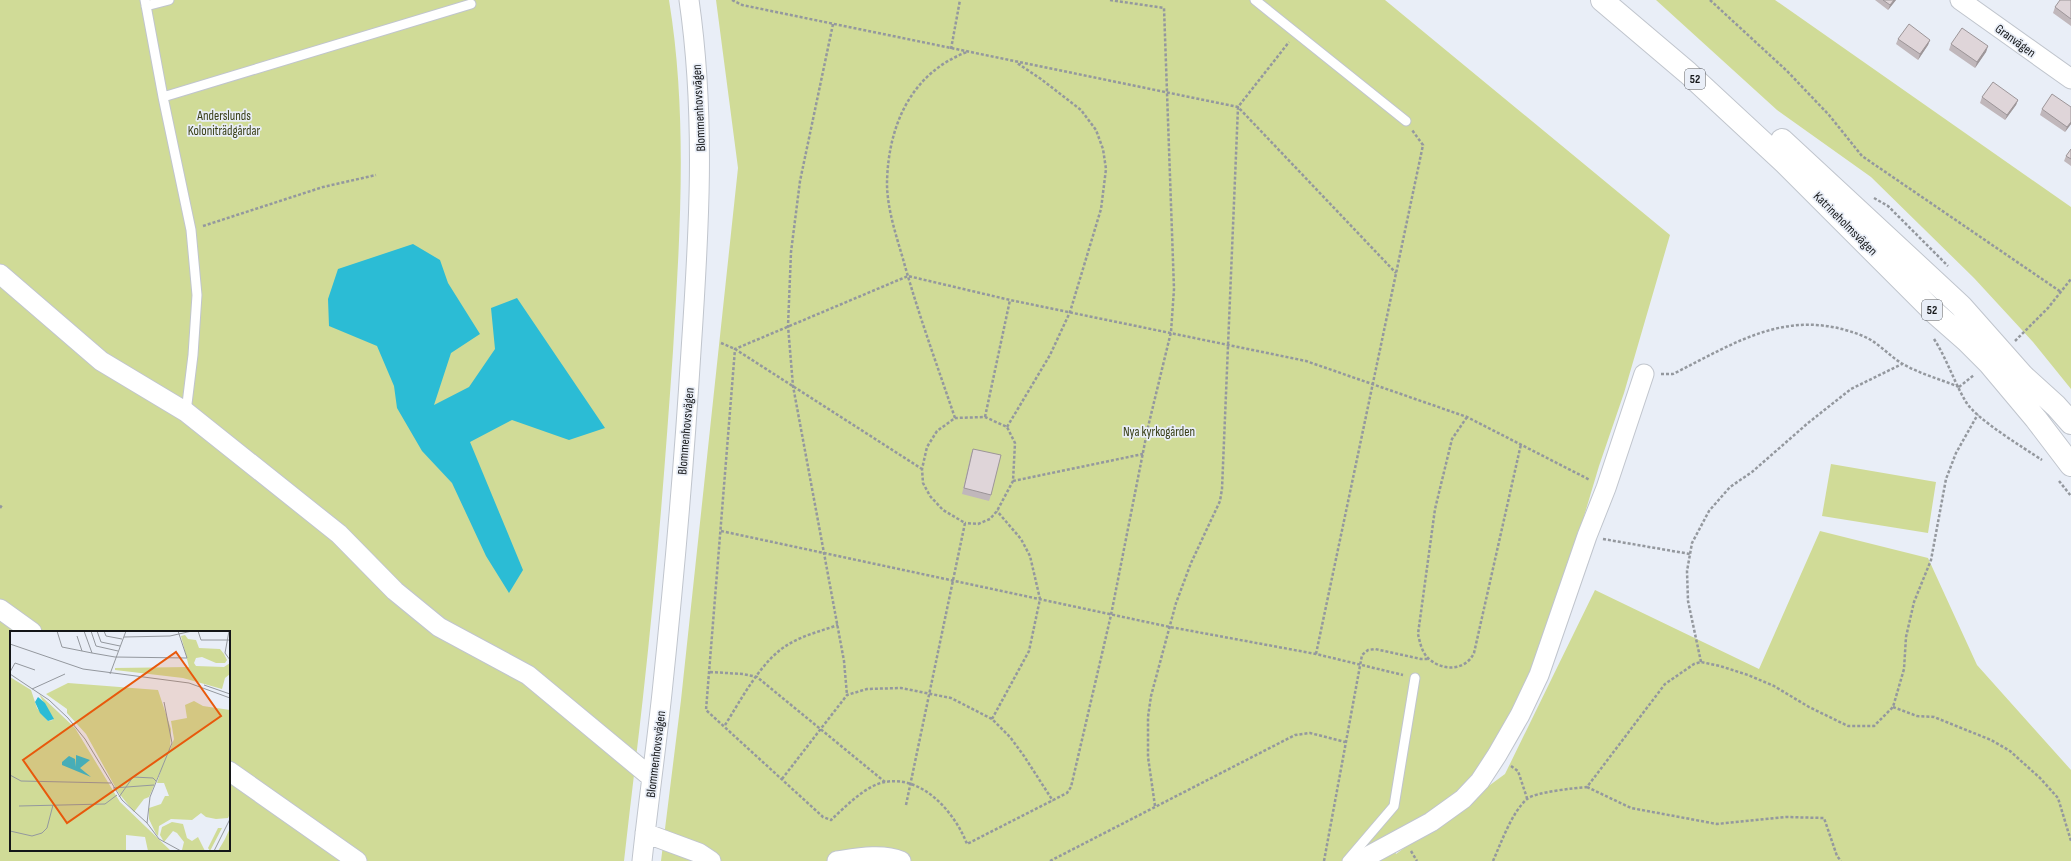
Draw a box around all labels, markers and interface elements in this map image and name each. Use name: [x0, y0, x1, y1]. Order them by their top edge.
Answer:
street label: Granvägen: [1992, 21, 2039, 61]
street label: Blommenhovsvägen: [689, 64, 709, 152]
road number: 52: [1685, 69, 1705, 89]
park label: Anderslunds Koloniträdgårdar: [188, 108, 260, 139]
street label: Katrineholmsvägen: [1810, 188, 1881, 259]
road number: 52: [1922, 300, 1942, 320]
street label: Blommenhovsvägen: [674, 387, 698, 475]
park label: Nya kyrkogården: [1123, 424, 1195, 440]
inset map: [10, 631, 230, 851]
street label: Blommenhovsvägen: [643, 710, 669, 798]

